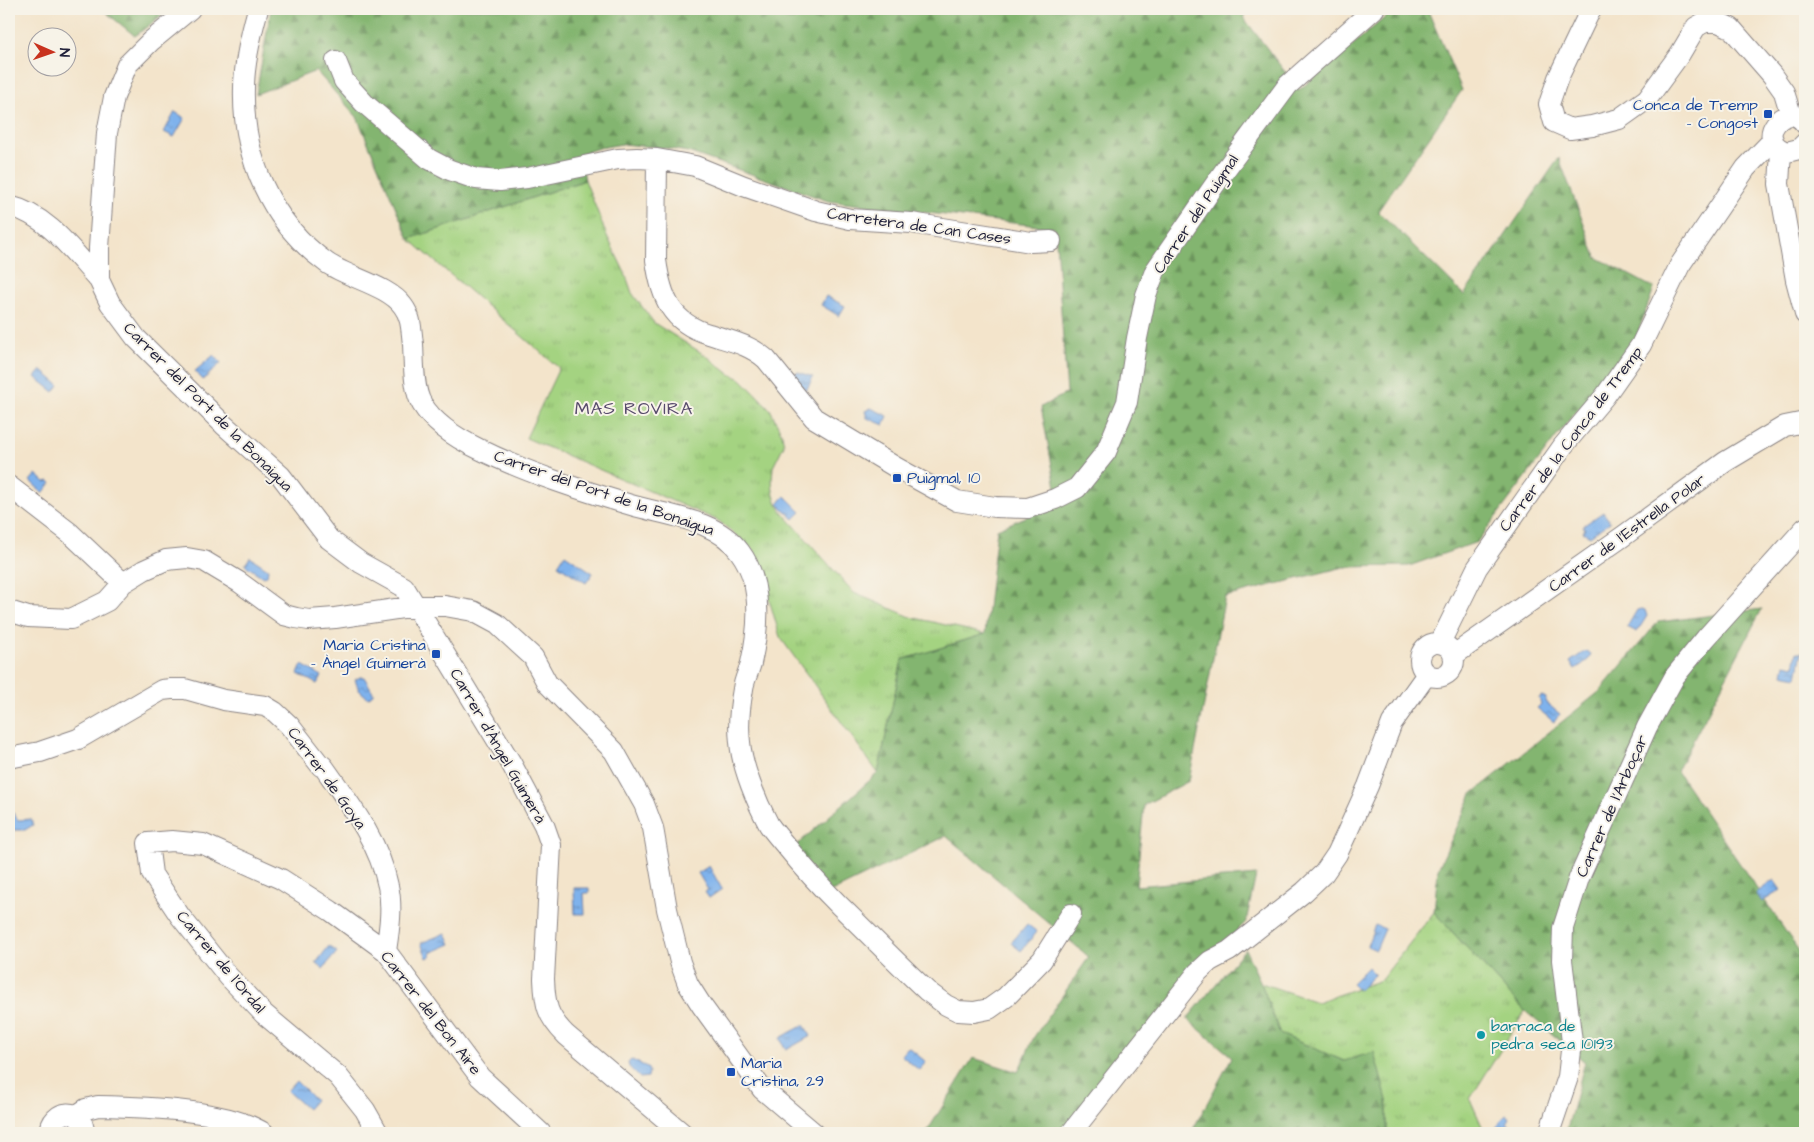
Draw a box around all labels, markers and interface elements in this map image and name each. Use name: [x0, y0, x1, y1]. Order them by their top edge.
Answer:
north arrow: [28, 28, 78, 78]
text: N: [54, 48, 74, 57]
place label: Conca de Tremp - Congost: [1633, 94, 1759, 135]
marker: Conca de Tremp - Congost: [1762, 108, 1774, 120]
street label: Carrer del Puigmal: [1148, 150, 1245, 278]
street label: Carretera de Can Cases: [826, 202, 1012, 250]
street label: Carrer del Port de la Bonaigua: [118, 317, 298, 497]
street label: Carrer de la Conca de Tremp: [1494, 342, 1648, 536]
district label: MAS ROVIRA: [575, 396, 693, 421]
street label: Carrer del Port de la Bonaigua: [491, 445, 717, 542]
place label: Puigmal, 10: [907, 467, 981, 490]
street label: Carrer de l'Estrella Polar: [1544, 468, 1710, 597]
marker: Puigmal, 10: [891, 472, 903, 484]
place label: Maria Cristina - Àngel Guimerà: [311, 634, 426, 675]
marker: Maria Cristina - Àngel Guimerà: [430, 648, 442, 660]
street label: Carrer d'Àngel Guimerà: [444, 664, 551, 828]
street label: Carrer de Goya: [282, 722, 372, 834]
street label: Carrer de l'Arboçar: [1571, 731, 1653, 881]
street label: Carrer de l'Ordal: [172, 906, 270, 1018]
street label: Carrer del Bon Aire: [376, 946, 487, 1080]
place label: barraca de pedra seca 10193: [1491, 1015, 1613, 1055]
marker: barraca de pedra seca 10193: [1475, 1029, 1487, 1041]
place label: Maria Cristina, 29: [741, 1052, 824, 1092]
marker: Maria Cristina, 29: [725, 1066, 737, 1078]

